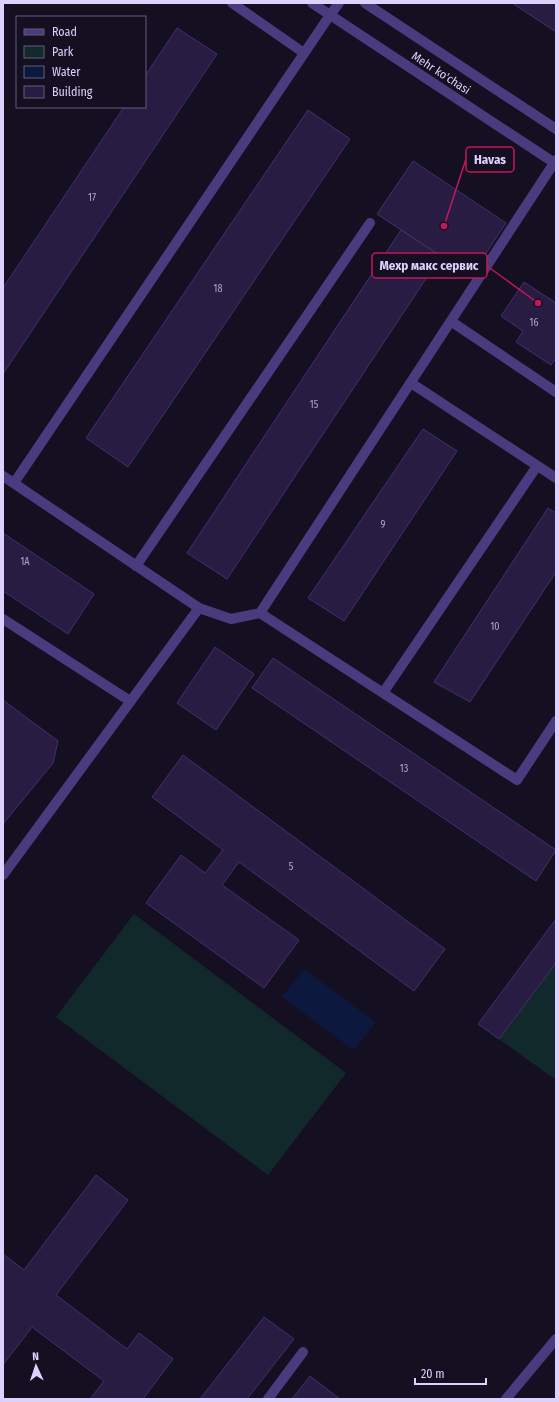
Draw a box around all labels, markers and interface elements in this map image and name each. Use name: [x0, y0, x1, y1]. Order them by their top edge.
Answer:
legend: [16, 16, 146, 108]
text: Road: [52, 25, 77, 39]
text: Park: [52, 45, 74, 59]
street label: Mehr ko'chasi: [409, 49, 473, 97]
text: Water: [52, 65, 81, 79]
text: Building: [52, 85, 93, 99]
callout: Havas: [466, 147, 514, 172]
text: Havas: [474, 152, 506, 167]
house number: 17: [88, 192, 96, 204]
callout: Мехр макс сервис: [372, 253, 487, 278]
text: Мехр макс сервис: [379, 258, 479, 273]
house number: 18: [214, 283, 222, 295]
house number: 16: [530, 317, 538, 329]
house number: 15: [310, 399, 319, 411]
house number: 9: [381, 519, 386, 531]
house number: 1А: [20, 556, 30, 568]
house number: 10: [490, 621, 500, 633]
house number: 13: [400, 763, 409, 775]
house number: 5: [289, 861, 294, 873]
north arrow: [16, 1346, 56, 1386]
text: N: [32, 1350, 39, 1363]
scale bar: [415, 1360, 486, 1386]
text: 20 m: [421, 1367, 445, 1381]

